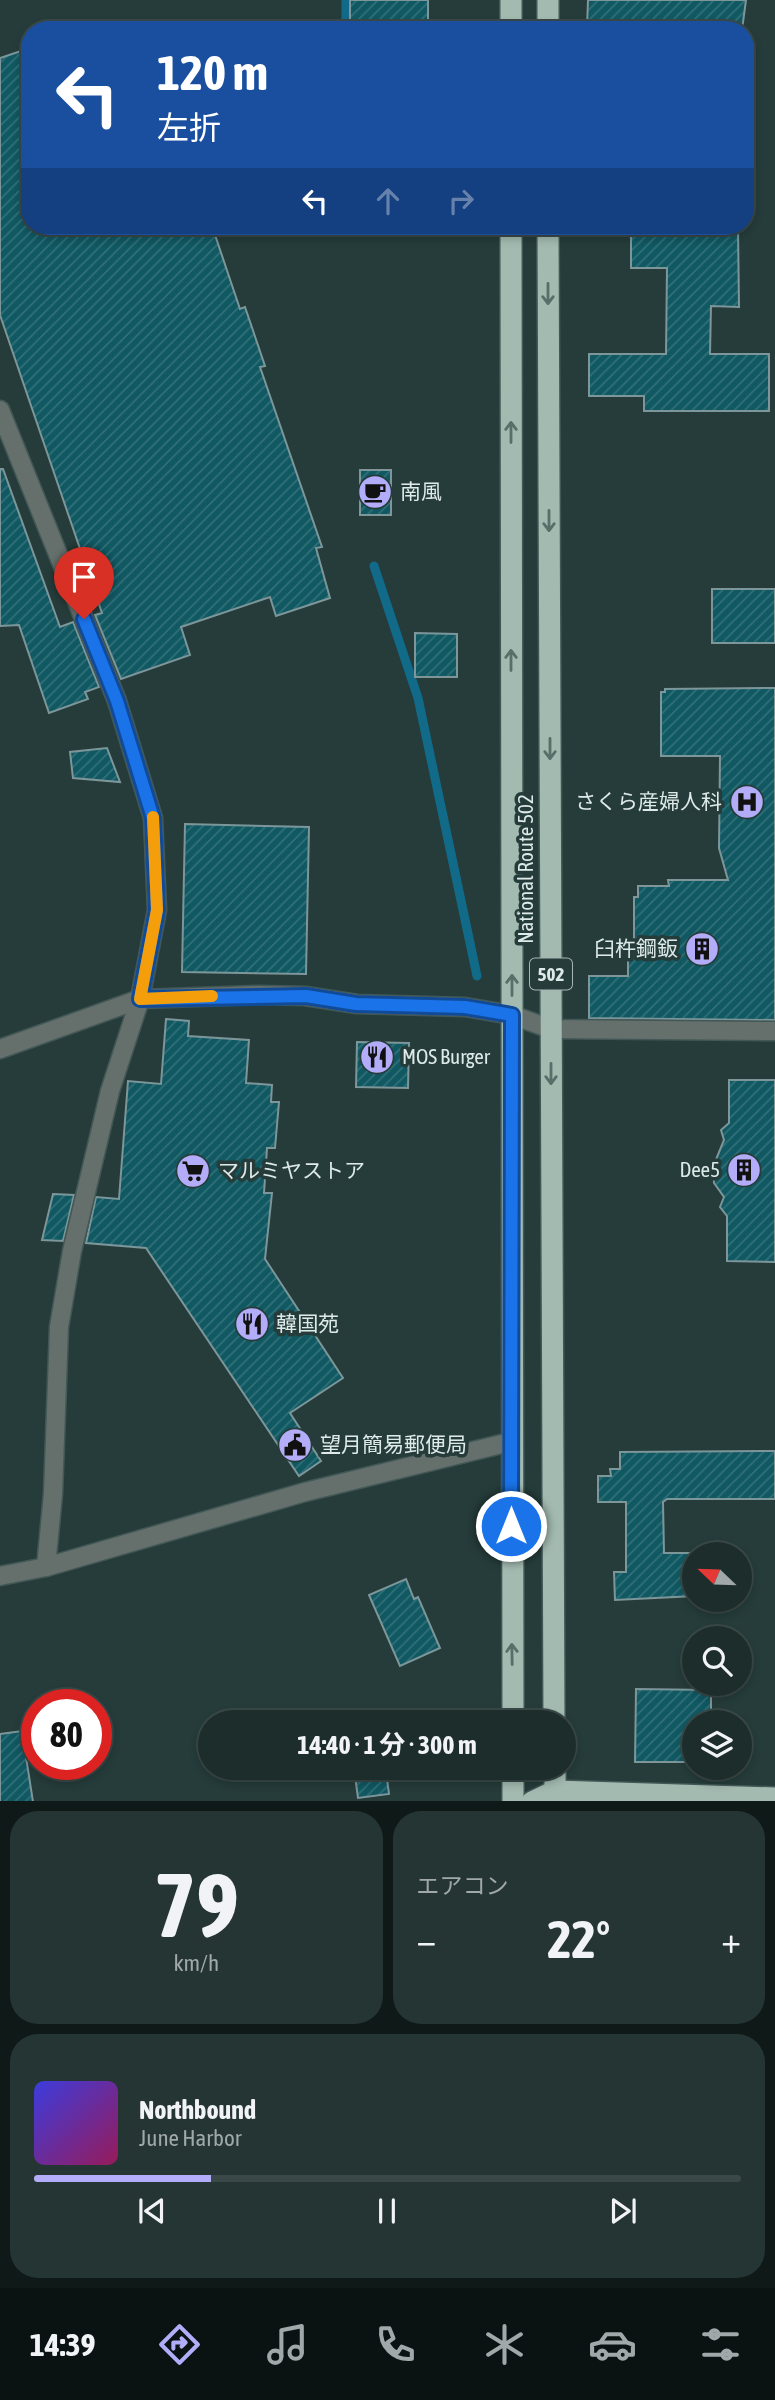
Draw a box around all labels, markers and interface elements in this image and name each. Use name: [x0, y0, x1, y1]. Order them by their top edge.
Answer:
text: 120 m: [157, 44, 268, 100]
icon: left: [42, 49, 133, 140]
text: 左折: [157, 109, 221, 146]
icon: left: [296, 182, 334, 220]
icon: ahead: [369, 182, 407, 220]
icon: right: [442, 182, 480, 220]
one-way arrow: [541, 282, 555, 305]
one-way arrow: [504, 421, 518, 444]
cafe icon: 南風: [356, 473, 394, 511]
place label: 南風: [400, 479, 442, 503]
one-way arrow: [542, 510, 556, 533]
pin: [54, 547, 114, 619]
icon: arrive: [65, 558, 103, 596]
one-way arrow: [504, 649, 518, 672]
one-way arrow: [543, 737, 557, 760]
hospital icon: さくら産婦人科: [728, 783, 766, 821]
place label: さくら産婦人科: [575, 789, 722, 813]
street label: National Route 502: [513, 794, 537, 944]
building icon: 臼杵鋼鈑: [683, 930, 721, 968]
place label: 臼杵鋼鈑: [594, 936, 678, 960]
road number: 502: [530, 958, 572, 990]
one-way arrow: [505, 974, 519, 997]
restaurant icon: MOS Burger: [358, 1038, 396, 1076]
place label: MOS Burger: [402, 1044, 491, 1068]
one-way arrow: [544, 1063, 558, 1086]
building icon: Dee5: [725, 1151, 763, 1189]
supermarket icon: マルミヤストア: [174, 1152, 212, 1190]
place label: Dee5: [679, 1157, 720, 1181]
place label: マルミヤストア: [218, 1158, 365, 1182]
restaurant icon: 韓国苑: [233, 1305, 271, 1343]
place label: 韓国苑: [276, 1311, 339, 1335]
public building icon: 望月簡易郵便局: [276, 1426, 314, 1464]
place label: 望月簡易郵便局: [320, 1432, 467, 1456]
position arrow: [474, 1489, 548, 1563]
north arrow: [682, 1542, 752, 1612]
map controls: [682, 1542, 752, 1780]
button: search: [682, 1626, 752, 1696]
one-way arrow: [505, 1643, 519, 1666]
speed limit sign: 80: [21, 1689, 112, 1780]
button: layers: [682, 1710, 752, 1780]
text: 14:40 · 1 分 · 300 m: [297, 1730, 477, 1760]
text: 79: [153, 1852, 239, 1956]
text: エアコン: [417, 1873, 509, 1899]
text: 22°: [547, 1909, 610, 1969]
text: −: [417, 1918, 436, 1961]
text: +: [721, 1918, 741, 1961]
text: km/h: [173, 1950, 219, 1976]
text: Northbound: [139, 2095, 256, 2125]
text: June Harbor: [139, 2125, 242, 2151]
icon: previous: [133, 2192, 171, 2230]
icon: pause: [368, 2192, 406, 2230]
icon: next: [604, 2192, 642, 2230]
icon: directions: [155, 2320, 204, 2369]
icon: music: [263, 2320, 312, 2369]
icon: phone: [371, 2320, 420, 2369]
icon: climate: [480, 2320, 529, 2369]
icon: car: [588, 2320, 637, 2369]
icon: filters: [696, 2320, 745, 2369]
text: 14:39: [30, 2326, 96, 2363]

